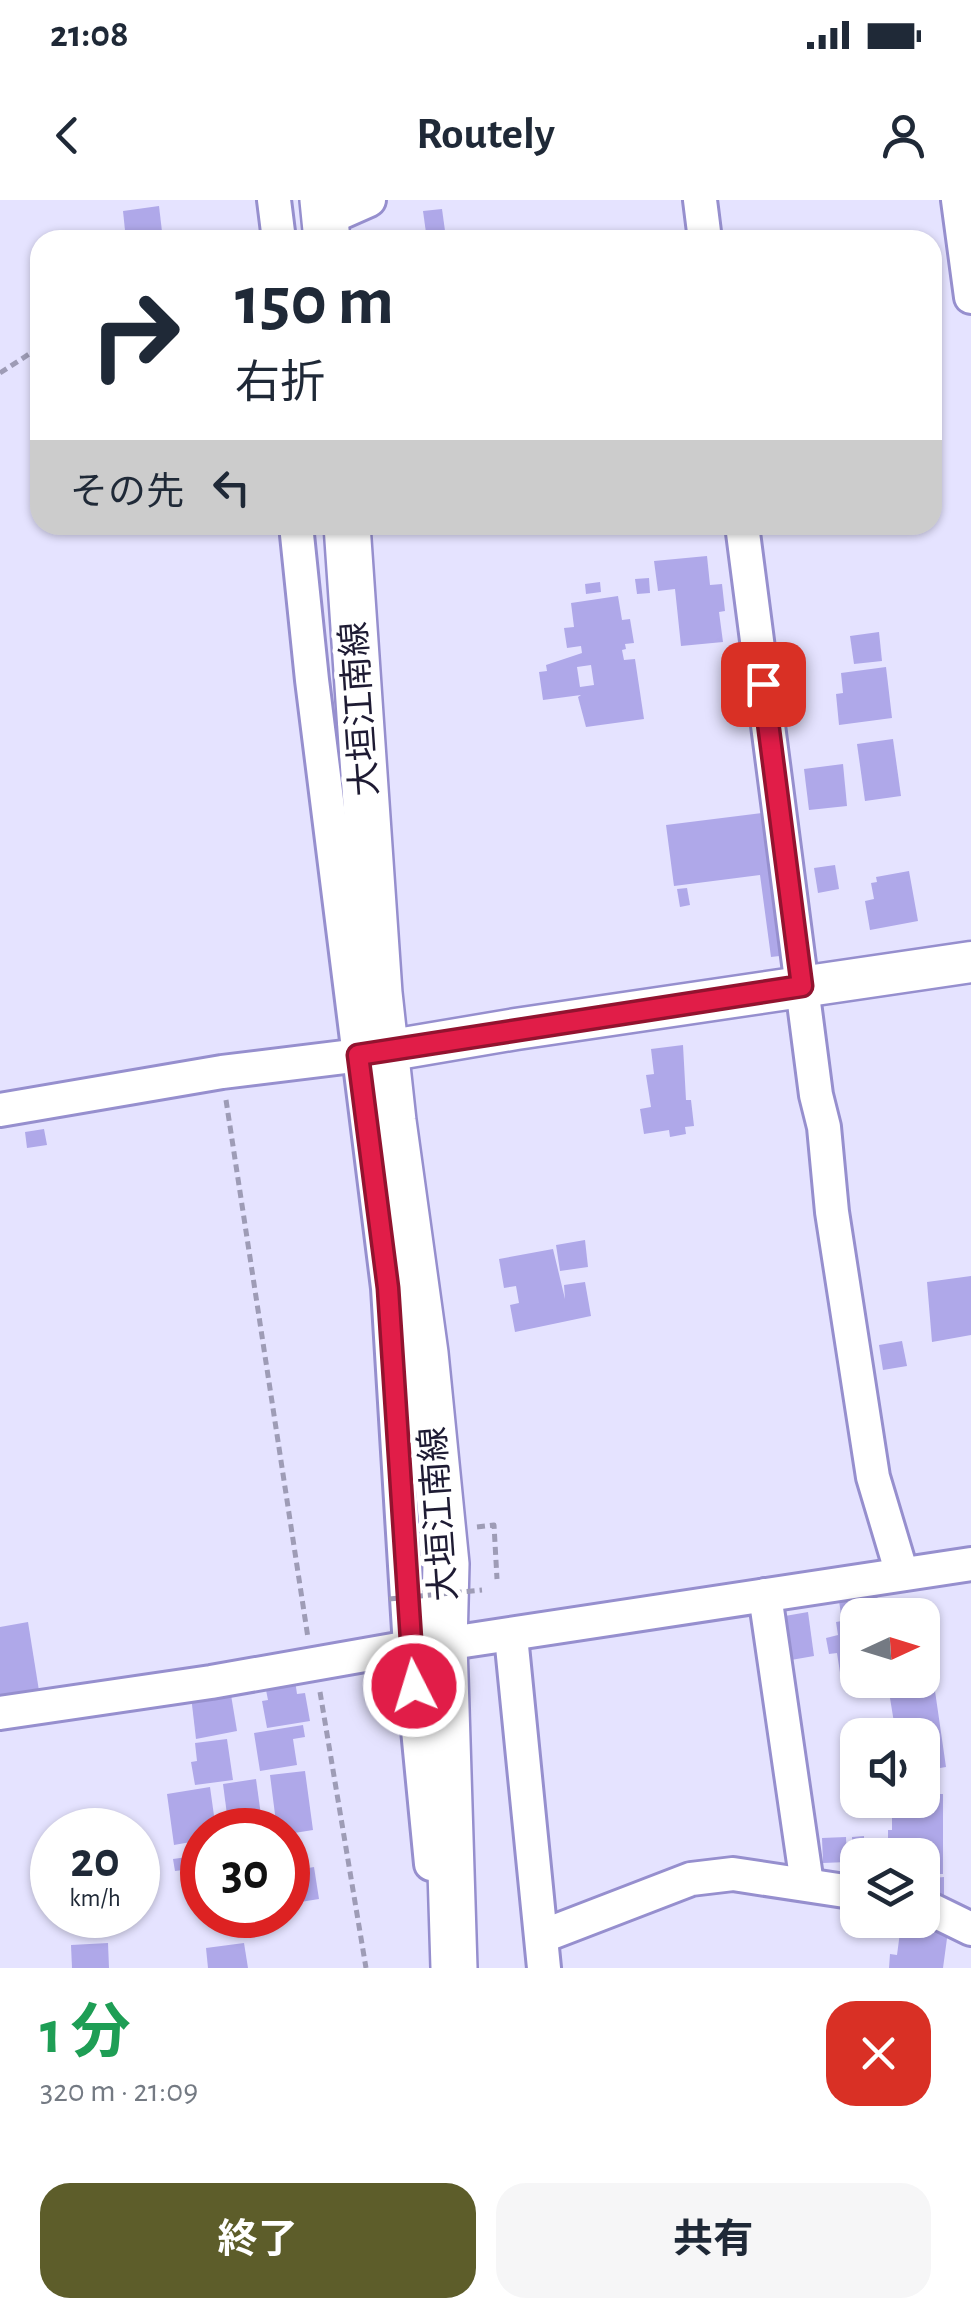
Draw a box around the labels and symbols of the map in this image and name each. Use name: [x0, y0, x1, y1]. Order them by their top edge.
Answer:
street label: 大垣江南線: [335, 620, 384, 798]
pin: [721, 642, 806, 727]
street label: 大垣江南線: [414, 1425, 463, 1603]
north arrow: [840, 1598, 940, 1698]
position arrow: [362, 1634, 466, 1738]
speed limit sign: 30: [180, 1808, 310, 1938]

